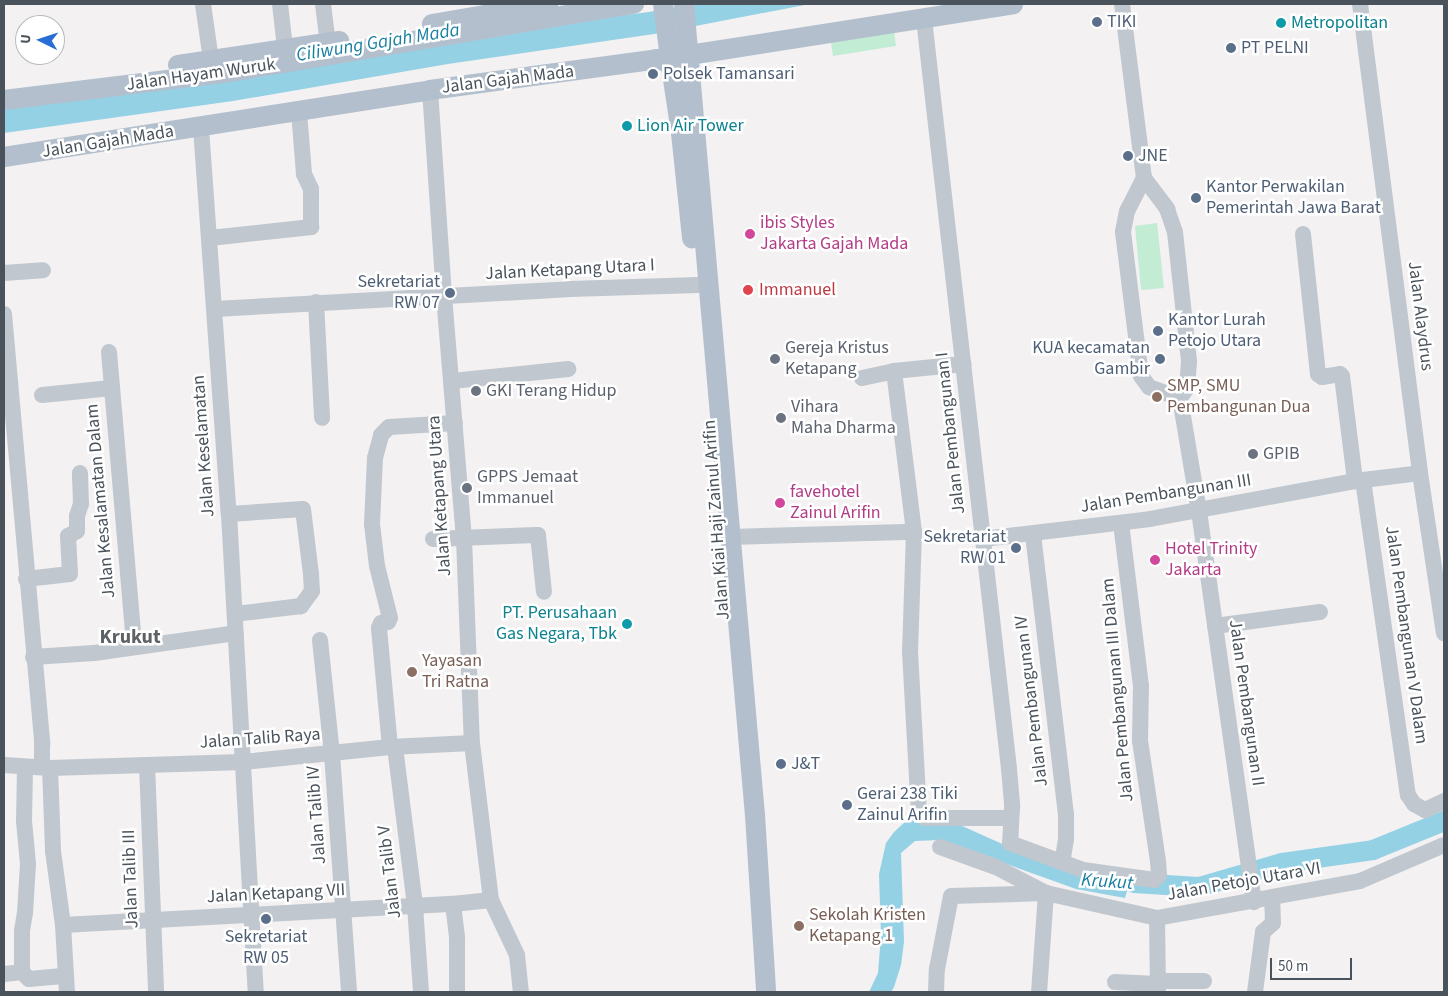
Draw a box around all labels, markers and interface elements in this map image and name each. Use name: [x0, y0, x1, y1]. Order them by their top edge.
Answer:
place label: TIKI: [1107, 11, 1137, 33]
place label: Metropolitan: [1291, 12, 1388, 34]
north arrow: [15, 15, 65, 65]
marker: TIKI: [1091, 16, 1103, 28]
marker: Metropolitan: [1275, 17, 1287, 29]
water label: Ciliwung Gajah Mada: [295, 19, 461, 67]
text: U: [16, 34, 36, 44]
place label: PT PELNI: [1241, 37, 1309, 59]
marker: PT PELNI: [1225, 42, 1237, 54]
street label: Jalan Hayam Wuruk: [125, 54, 277, 96]
street label: Jalan Gajah Mada: [441, 61, 575, 99]
place label: Polsek Tamansari: [663, 63, 795, 85]
marker: Polsek Tamansari: [647, 68, 659, 80]
place label: Lion Air Tower: [637, 115, 744, 137]
marker: Lion Air Tower: [621, 120, 633, 132]
street label: Jalan Gajah Mada: [41, 121, 175, 163]
place label: JNE: [1138, 145, 1168, 167]
marker: JNE: [1122, 150, 1134, 162]
place label: Kantor Perwakilan Pemerintah Jawa Barat: [1206, 177, 1381, 220]
marker: Kantor Perwakilan Pemerintah Jawa Barat: [1190, 192, 1202, 204]
place label: ibis Styles Jakarta Gajah Mada: [760, 213, 908, 255]
marker: ibis Styles Jakarta Gajah Mada: [744, 228, 756, 240]
street label: Jalan Ketapang Utara I: [485, 255, 655, 285]
street label: Jalan Alaydrus: [1403, 260, 1437, 372]
place label: Sekretariat RW 07: [357, 272, 440, 314]
place label: Immanuel: [759, 279, 836, 301]
marker: Immanuel: [741, 283, 755, 297]
marker: Sekretariat RW 07: [444, 287, 456, 299]
place label: Kantor Lurah Petojo Utara: [1168, 310, 1266, 352]
marker: Kantor Lurah Petojo Utara: [1152, 325, 1164, 337]
place label: Gereja Kristus Ketapang: [785, 338, 889, 380]
place label: KUA kecamatan Gambir: [1032, 338, 1150, 380]
street label: Jalan Pembangunan I: [932, 351, 970, 515]
marker: Gereja Kristus Ketapang: [769, 353, 781, 365]
marker: KUA kecamatan Gambir: [1154, 353, 1166, 365]
street label: Jalan Keselamatan: [188, 374, 220, 518]
place label: SMP, SMU Pembangunan Dua: [1167, 376, 1310, 418]
place label: GKI Terang Hidup: [486, 380, 617, 402]
marker: GKI Terang Hidup: [470, 385, 482, 397]
marker: SMP, SMU Pembangunan Dua: [1151, 391, 1163, 403]
place label: Vihara Maha Dharma: [791, 397, 896, 439]
street label: Jalan Kesalamatan Dalam: [82, 403, 120, 599]
marker: Vihara Maha Dharma: [775, 412, 787, 424]
street label: Jalan Ketapang Utara: [424, 415, 456, 577]
street label: Jalan Kiai Haji Zainul Arifin: [699, 419, 735, 621]
place label: GPIB: [1263, 443, 1300, 465]
marker: GPIB: [1247, 448, 1259, 460]
place label: GPPS Jemaat Immanuel: [477, 467, 578, 509]
street label: Jalan Pembangunan III: [1079, 470, 1253, 518]
marker: GPPS Jemaat Immanuel: [461, 482, 473, 494]
place label: favehotel Zainul Arifin: [790, 482, 881, 524]
marker: favehotel Zainul Arifin: [774, 497, 786, 509]
street label: Jalan Pembangunan V Dalam: [1380, 525, 1432, 745]
place label: Sekretariat RW 01: [923, 527, 1006, 570]
place label: Hotel Trinity Jakarta: [1165, 539, 1257, 582]
marker: Sekretariat RW 01: [1010, 542, 1022, 554]
marker: Hotel Trinity Jakarta: [1149, 554, 1161, 566]
street label: Jalan Pembangunan III Dalam: [1097, 577, 1139, 803]
place label: PT. Perusahaan Gas Negara, Tbk: [496, 603, 617, 646]
street label: Jalan Pembangunan IV: [1011, 614, 1053, 788]
marker: PT. Perusahaan Gas Negara, Tbk: [621, 618, 633, 630]
street label: Jalan Pembangunan II: [1224, 618, 1268, 788]
district label: Krukut: [99, 625, 161, 649]
place label: Yayasan Tri Ratna: [422, 651, 489, 694]
marker: Yayasan Tri Ratna: [406, 666, 418, 678]
street label: Jalan Talib Raya: [199, 724, 321, 754]
place label: J&T: [791, 753, 820, 775]
marker: J&T: [775, 758, 787, 770]
street label: Jalan Talib IV: [303, 765, 331, 865]
place label: Gerai 238 Tiki Zainul Arifin: [857, 784, 958, 826]
marker: Gerai 238 Tiki Zainul Arifin: [841, 799, 853, 811]
street label: Jalan Talib V: [374, 824, 406, 920]
street label: Jalan Talib III: [118, 829, 144, 929]
street label: Jalan Petojo Utara VI: [1166, 858, 1322, 906]
water label: Krukut: [1080, 869, 1134, 895]
street label: Jalan Ketapang VII: [206, 880, 346, 908]
place label: Sekolah Kristen Ketapang 1: [809, 905, 926, 948]
marker: Sekretariat RW 05: [260, 913, 272, 925]
marker: Sekolah Kristen Ketapang 1: [793, 920, 805, 932]
place label: Sekretariat RW 05: [225, 927, 307, 970]
scale bar: [1273, 948, 1356, 980]
text: 50 m: [1278, 956, 1308, 977]

